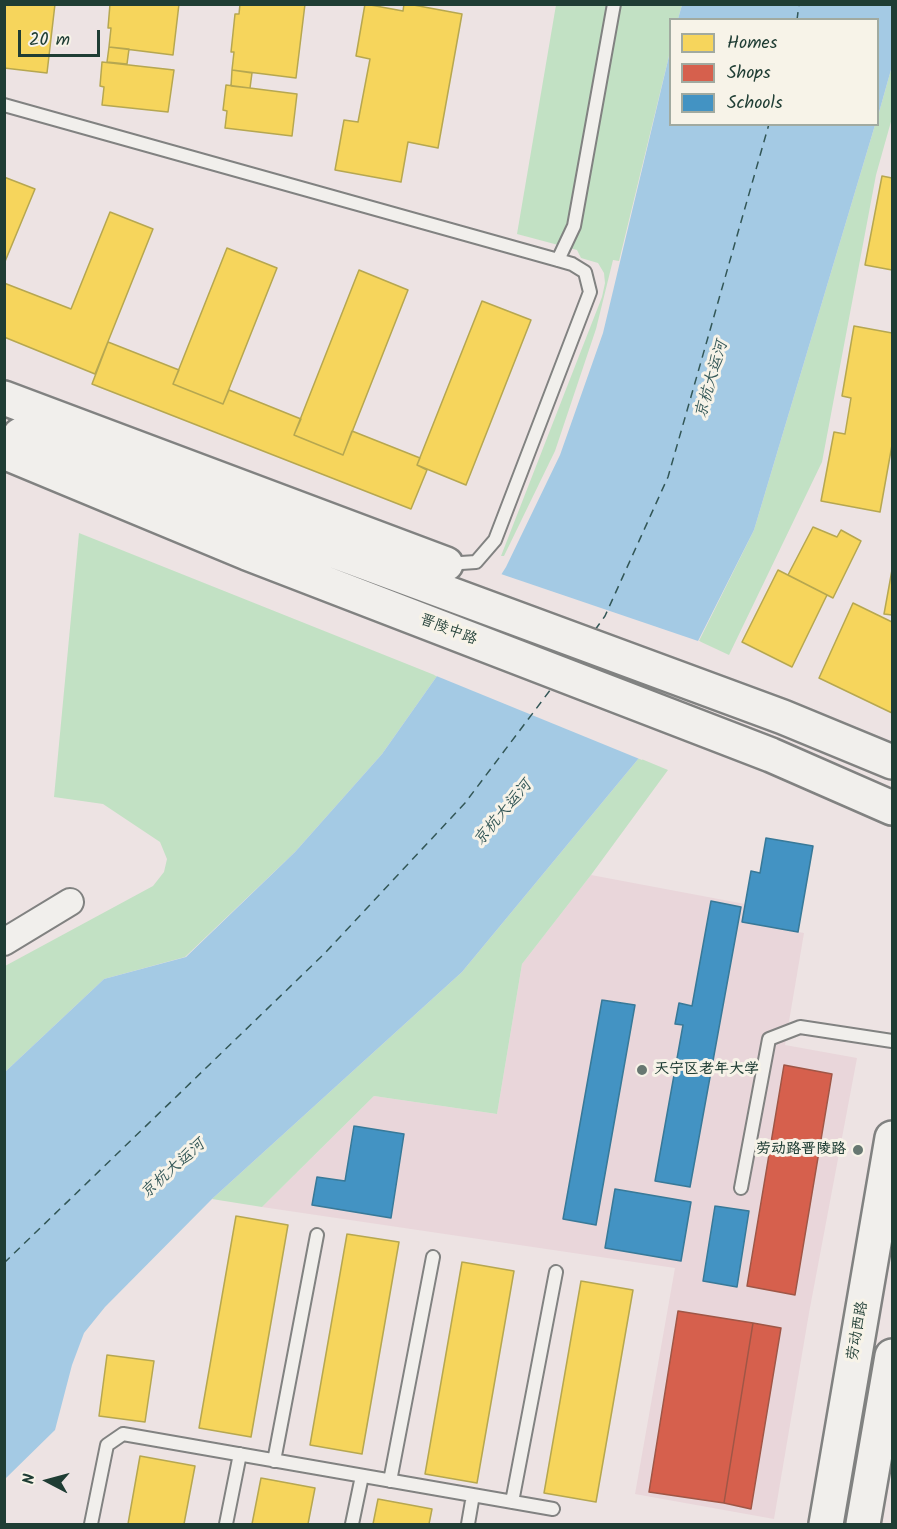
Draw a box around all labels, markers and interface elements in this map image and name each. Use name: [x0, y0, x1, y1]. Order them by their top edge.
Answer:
scale bar: [21, 18, 104, 56]
legend: [669, 18, 879, 126]
text: 20 m: [29, 26, 70, 55]
text: Homes: [727, 29, 777, 58]
text: Shops: [727, 59, 771, 88]
text: Schools: [727, 89, 783, 118]
water label: 京杭大运河: [693, 339, 733, 421]
street label: 晋陵中路: [417, 612, 479, 650]
water label: 京杭大运河: [471, 777, 537, 851]
place label: 天宁区老年大学: [654, 1061, 759, 1079]
marker: 天宁区老年大学: [635, 1063, 649, 1077]
water label: 京杭大运河: [138, 1136, 210, 1204]
place label: 劳动路晋陵路: [756, 1141, 846, 1159]
marker: 劳动路晋陵路: [851, 1143, 865, 1157]
street label: 劳动西路: [845, 1300, 873, 1362]
north arrow: [18, 1451, 78, 1511]
text: N: [17, 1473, 43, 1485]

